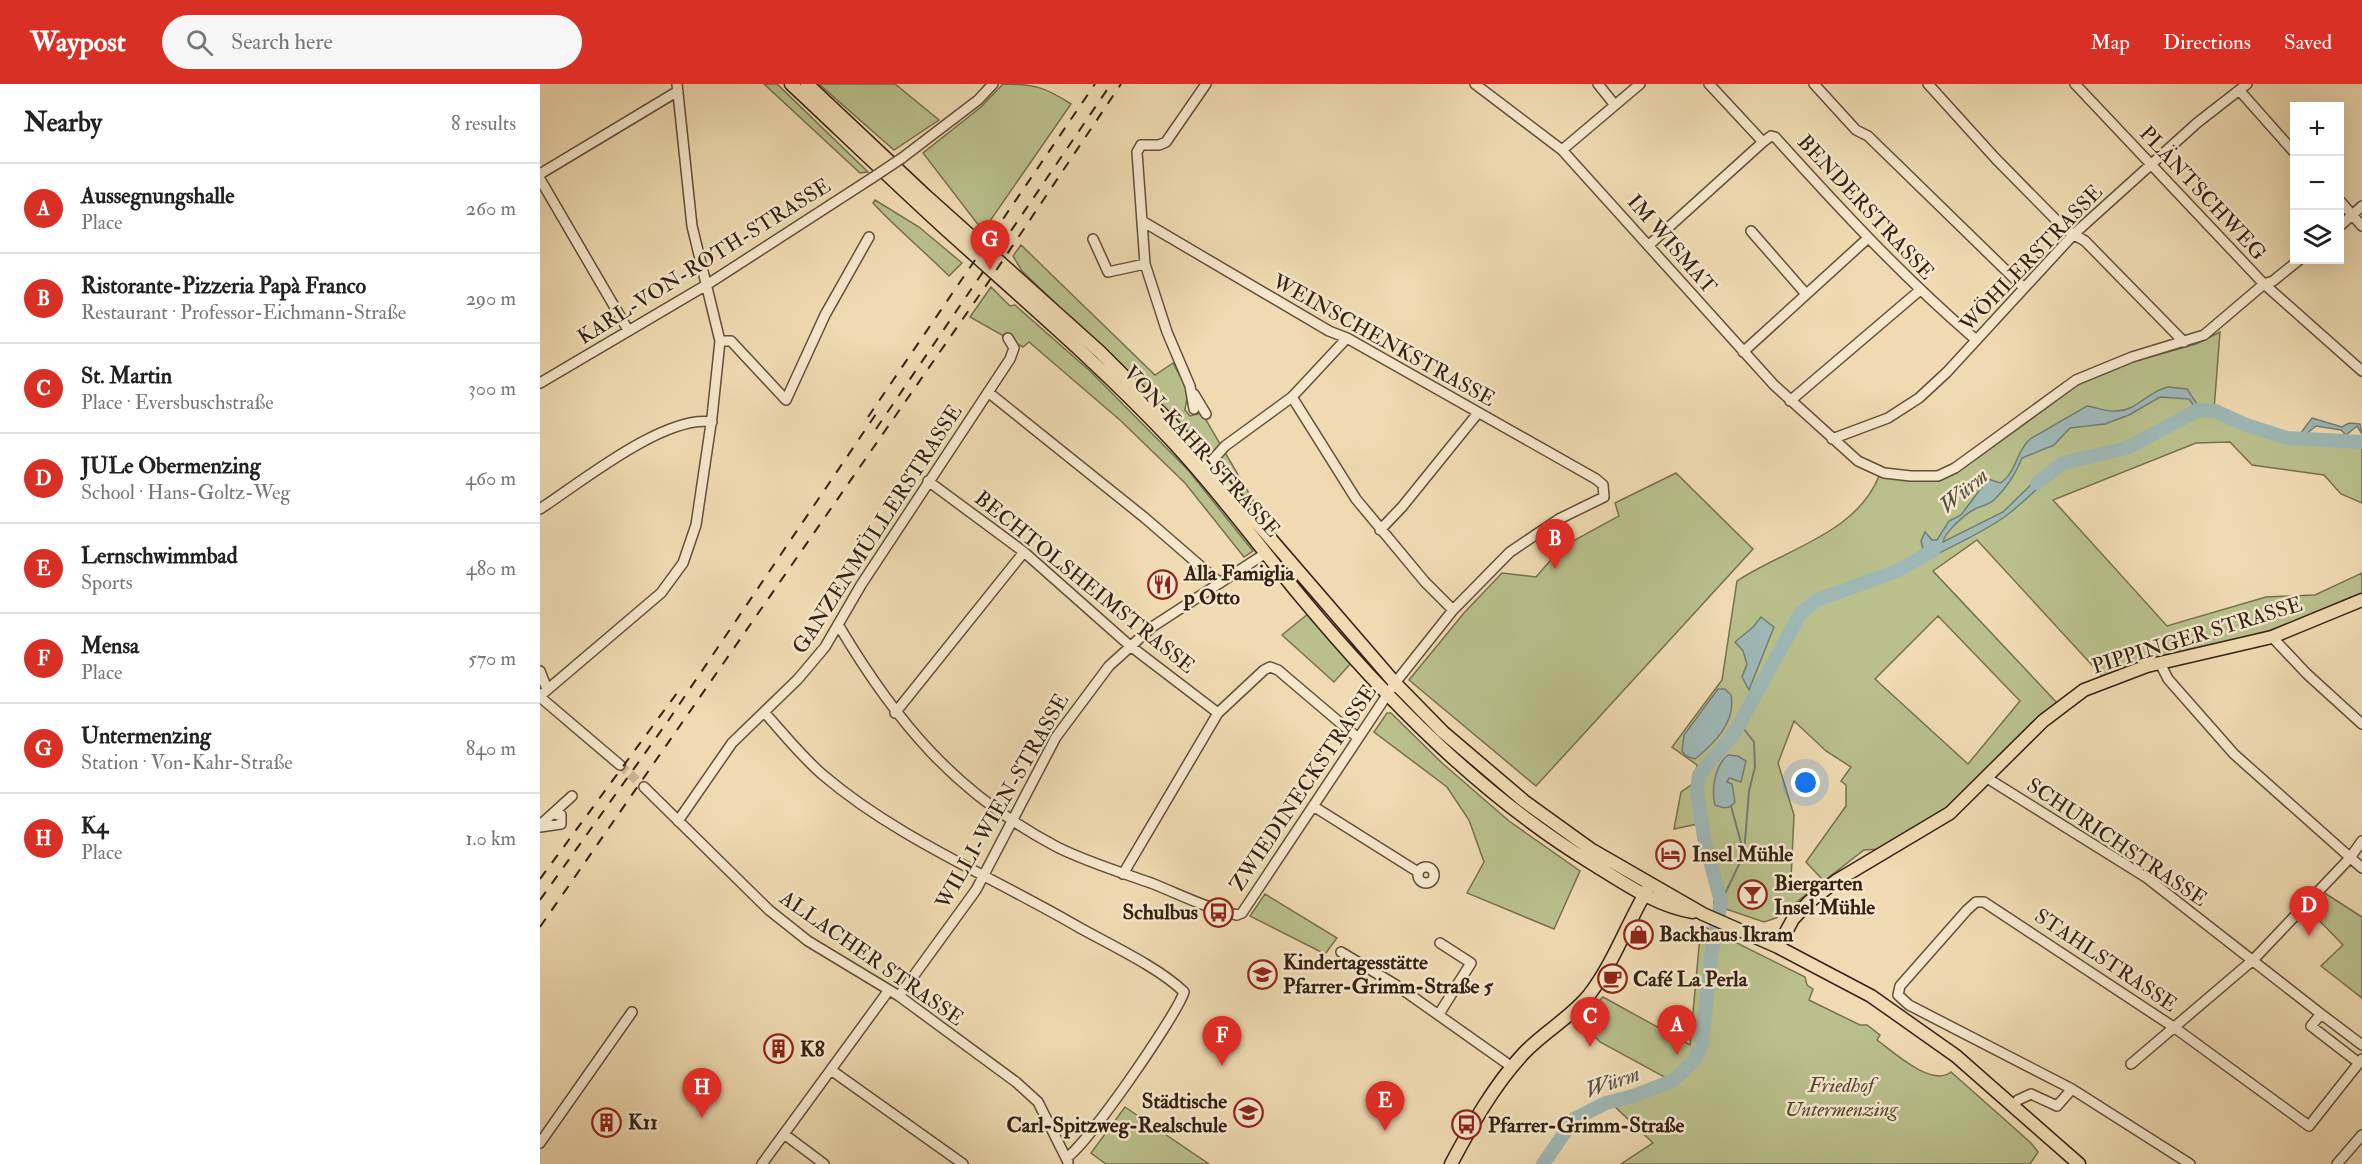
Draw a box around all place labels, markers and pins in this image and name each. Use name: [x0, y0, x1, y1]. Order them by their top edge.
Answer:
pin: G: [970, 220, 1010, 270]
pin: B: [1536, 520, 1574, 569]
place label: Alla Famiglia p Otto: [1183, 560, 1296, 611]
restaurant icon: Alla Famiglia p Otto: [1147, 569, 1179, 601]
hotel icon: Insel Mühle: [1655, 838, 1687, 870]
place label: Insel Mühle: [1692, 841, 1793, 868]
place label: Biergarten Insel Mühle: [1774, 870, 1875, 921]
bar icon: Biergarten Insel Mühle: [1737, 879, 1769, 911]
pin: D: [2290, 886, 2328, 936]
bus stop icon: Schulbus: [1203, 896, 1235, 928]
place label: Schulbus: [1123, 899, 1198, 926]
shop icon: Backhaus Ikram: [1622, 918, 1654, 950]
place label: Backhaus Ikram: [1659, 921, 1794, 948]
place label: Kindertagesstätte Pfarrer-Grimm-Straße 5: [1283, 949, 1494, 1000]
school or university icon: Kindertagesstätte Pfarrer-Grimm-Straße 5: [1246, 958, 1278, 990]
cafe icon: Café La Perla: [1596, 963, 1628, 995]
place label: Café La Perla: [1633, 966, 1749, 993]
pin: C: [1570, 998, 1610, 1047]
pin: A: [1658, 1006, 1696, 1055]
pin: F: [1202, 1016, 1242, 1066]
building icon: K8: [763, 1033, 795, 1065]
place label: K8: [800, 1036, 825, 1063]
pin: H: [682, 1068, 722, 1118]
pin: E: [1366, 1082, 1404, 1131]
place label: Städtische Carl-Spitzweg-Realschule: [1007, 1088, 1227, 1139]
school or university icon: Städtische Carl-Spitzweg-Realschule: [1232, 1097, 1264, 1129]
building icon: K11: [591, 1106, 623, 1138]
place label: K11: [628, 1109, 658, 1136]
bus stop icon: Pfarrer-Grimm-Straße: [1451, 1109, 1483, 1141]
place label: Pfarrer-Grimm-Straße: [1488, 1112, 1685, 1139]

